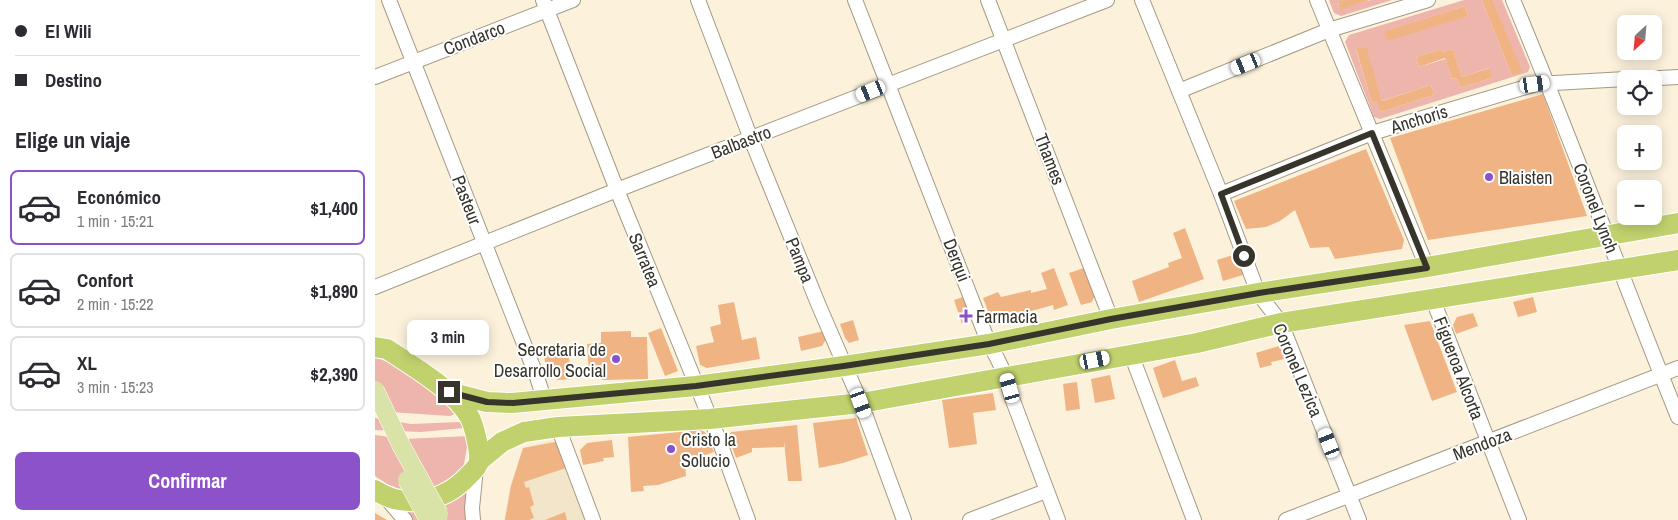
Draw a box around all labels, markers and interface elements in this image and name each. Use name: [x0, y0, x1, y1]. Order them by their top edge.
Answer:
street label: Condarco: [440, 15, 508, 61]
north arrow: [1617, 15, 1663, 60]
map controls: [1617, 15, 1662, 225]
text: El Wili: [45, 18, 92, 44]
car: [1229, 51, 1262, 77]
text: Destino: [45, 67, 102, 93]
button: locate: [1617, 70, 1662, 115]
car: [1519, 74, 1550, 94]
car: [854, 78, 887, 104]
street label: Anchoris: [1387, 99, 1451, 140]
street label: Balbastro: [707, 119, 775, 165]
text: Elige un viaje: [15, 125, 130, 155]
button: +: [1617, 125, 1662, 170]
street label: Thames: [1029, 130, 1071, 188]
street label: Coronel Lynch: [1567, 159, 1625, 257]
place label: Blaisten: [1499, 165, 1552, 190]
marker: Blaisten: [1483, 171, 1495, 183]
street label: Pasteur: [446, 172, 488, 228]
button: −: [1617, 180, 1662, 225]
text: Económico: [77, 184, 161, 210]
icon: car: [17, 185, 62, 230]
text: $1,400: [310, 195, 358, 221]
text: 1 min · 15:21: [77, 210, 154, 232]
street label: Sarratea: [623, 229, 667, 291]
street label: Pampa: [780, 234, 820, 286]
street label: Derqui: [937, 235, 977, 285]
route start: [1233, 245, 1255, 267]
text: Confort: [77, 267, 133, 293]
icon: car: [17, 268, 62, 313]
text: $1,890: [310, 278, 358, 304]
text: 2 min · 15:22: [77, 293, 154, 315]
place label: Farmacia: [976, 304, 1038, 329]
marker: Farmacia: [960, 310, 972, 322]
street label: Figueroa Alcorta: [1428, 313, 1490, 423]
street label: Coronel Lezica: [1267, 319, 1329, 421]
callout: 3 min: [408, 320, 490, 354]
text: 3 min: [431, 326, 465, 348]
place label: Secretaria de Desarrollo Social: [494, 337, 606, 383]
text: XL: [77, 350, 97, 376]
car: [1078, 350, 1111, 370]
icon: car: [17, 351, 62, 396]
marker: Secretaria de Desarrollo Social: [610, 353, 622, 365]
text: $2,390: [310, 361, 358, 387]
car: [998, 372, 1021, 404]
text: 3 min · 15:23: [77, 376, 154, 398]
route end: [438, 381, 460, 403]
car: [848, 386, 873, 420]
street label: Mendoza: [1449, 421, 1515, 467]
car: [1316, 426, 1341, 460]
place label: Cristo la Solucio: [681, 427, 736, 473]
marker: Cristo la Solucio: [665, 443, 677, 455]
button: Confirmar: [15, 452, 360, 510]

